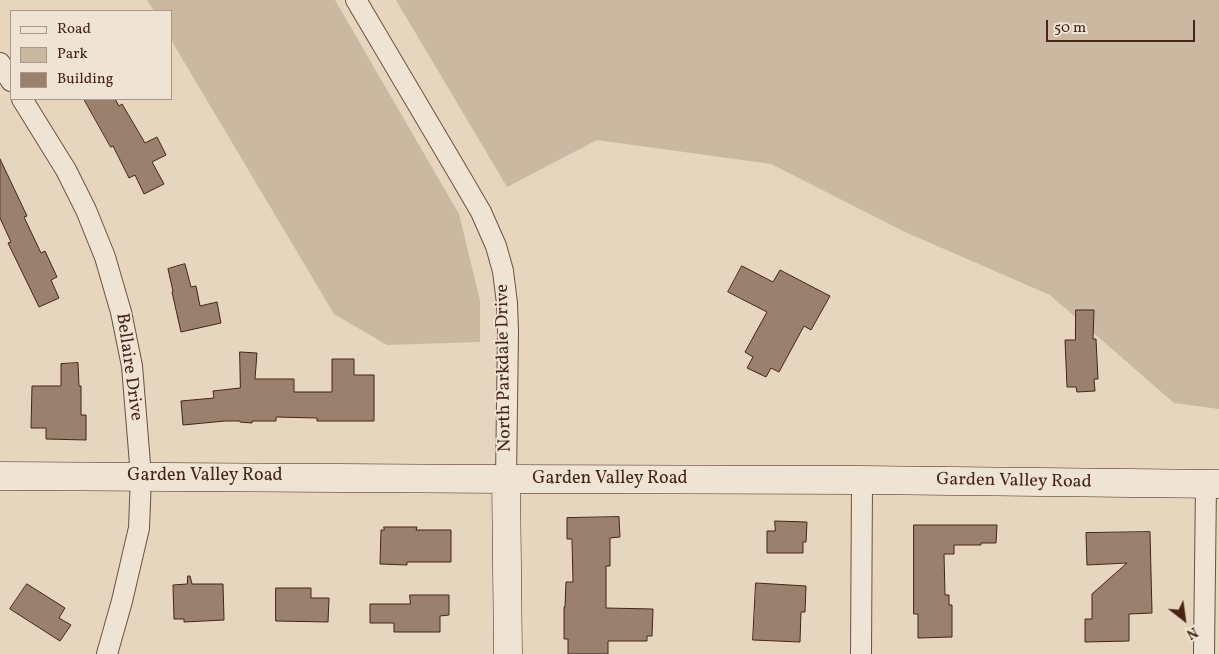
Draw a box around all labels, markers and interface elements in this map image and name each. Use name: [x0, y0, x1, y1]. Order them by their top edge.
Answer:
legend: [10, 10, 172, 100]
scale bar: [1049, 10, 1198, 42]
text: 50 m: [1054, 18, 1086, 39]
text: Road: [57, 19, 91, 40]
text: Park: [57, 44, 88, 65]
text: Building: [57, 69, 113, 90]
street label: North Parkdale Drive: [493, 284, 517, 452]
street label: Bellaire Drive: [110, 312, 146, 422]
street label: Garden Valley Road: [127, 466, 283, 488]
street label: Garden Valley Road: [532, 469, 688, 491]
street label: Garden Valley Road: [936, 470, 1092, 494]
north arrow: [1159, 594, 1209, 644]
text: N: [1183, 622, 1201, 643]

